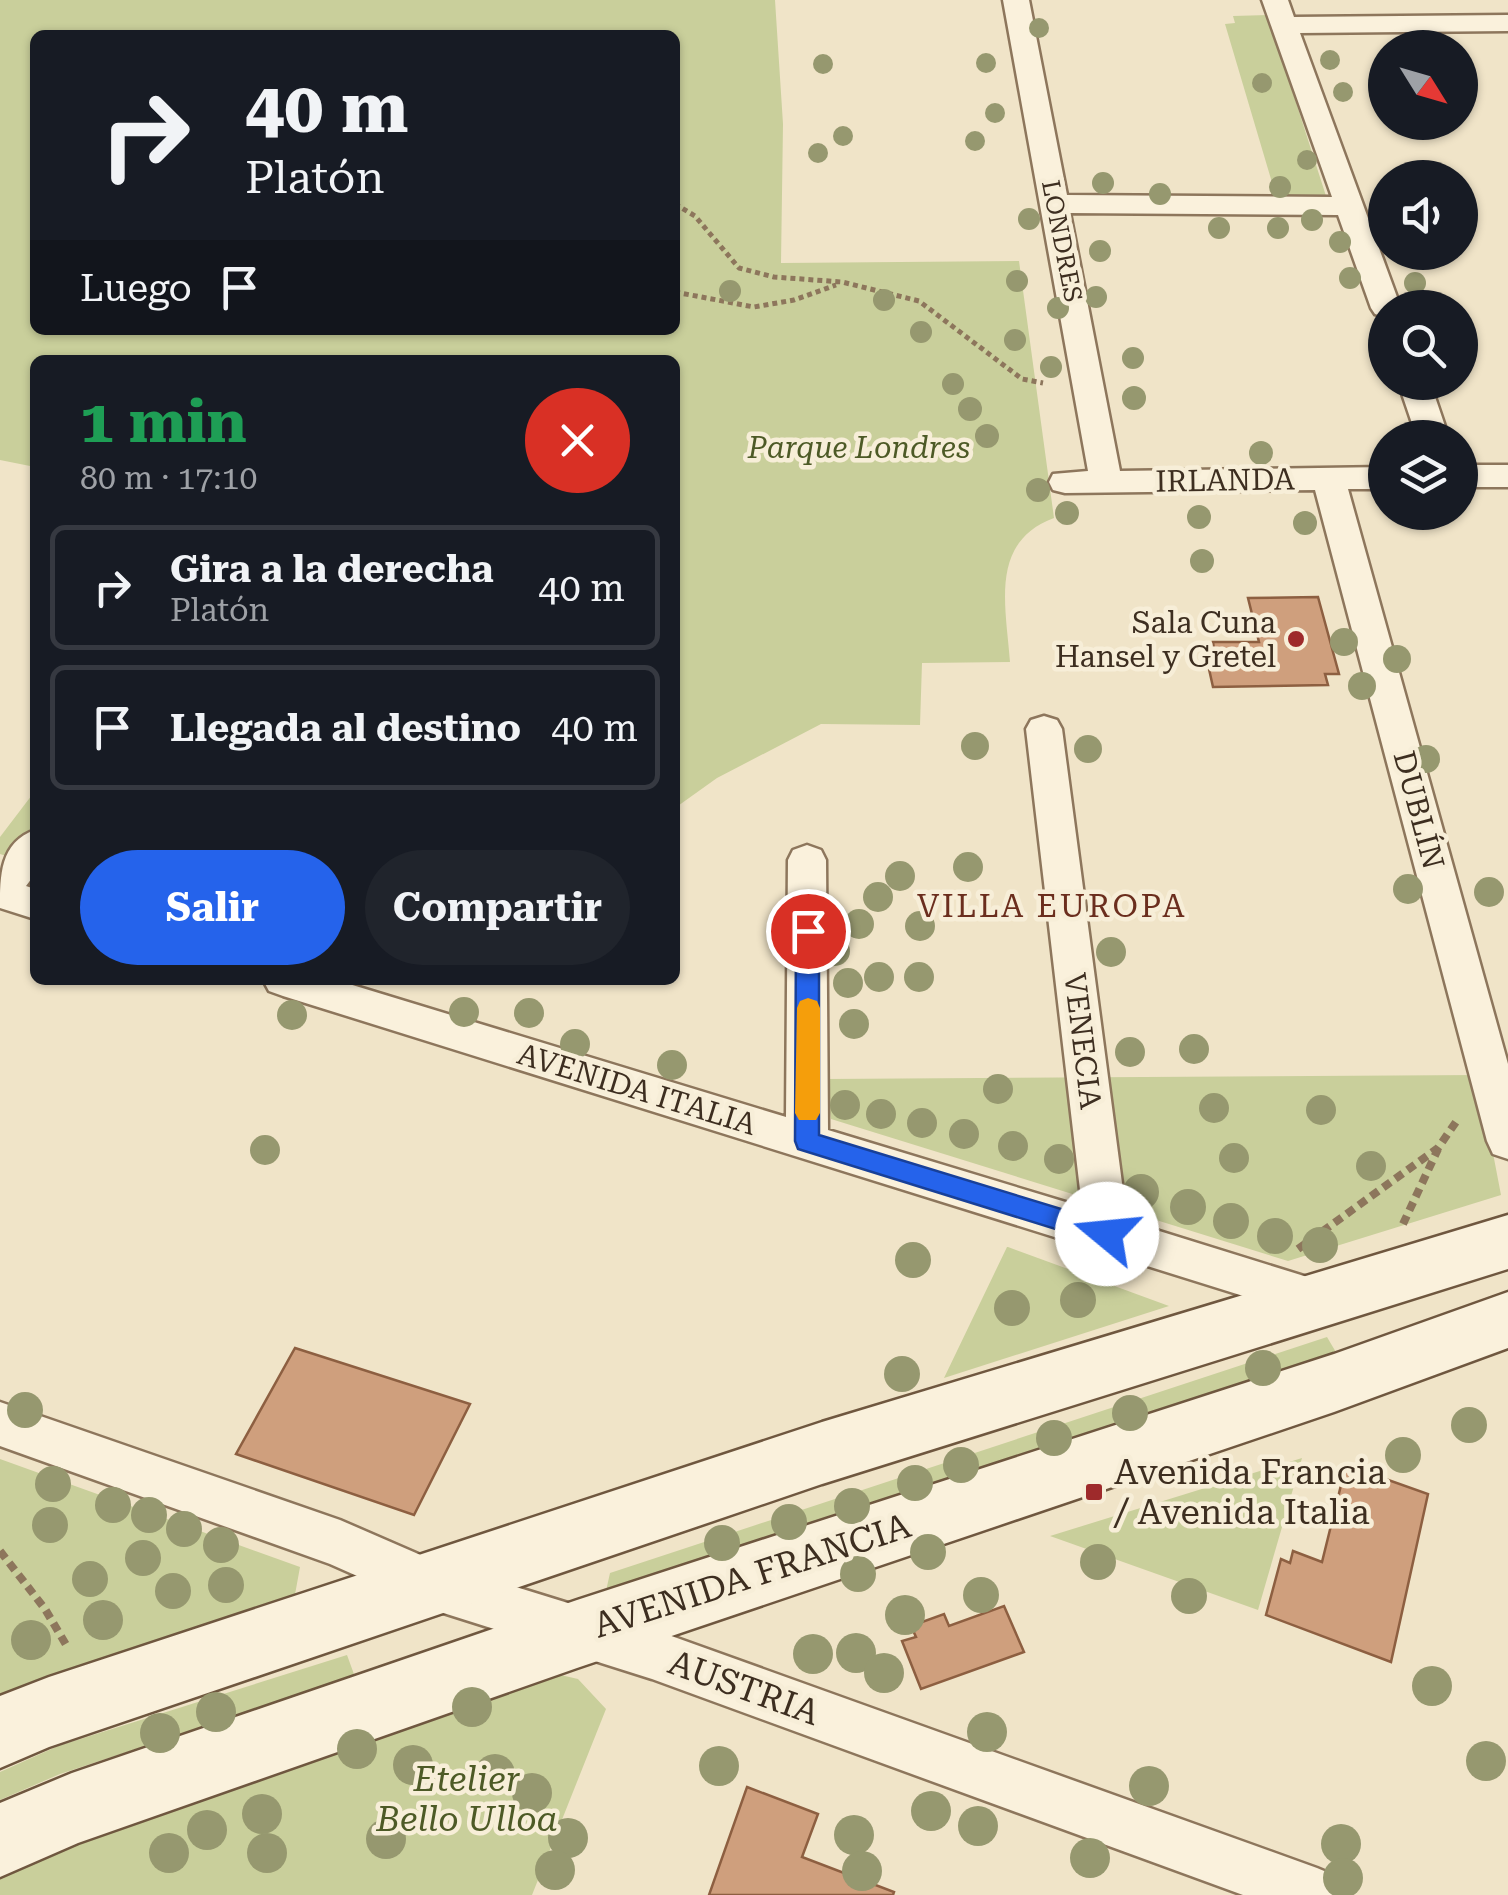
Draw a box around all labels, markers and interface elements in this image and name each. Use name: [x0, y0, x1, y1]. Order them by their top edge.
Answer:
north arrow: [1368, 30, 1478, 140]
map controls: [1368, 30, 1478, 530]
text: 40 m: [245, 67, 409, 149]
icon: right: [80, 70, 210, 200]
text: Platón: [245, 151, 384, 204]
button: sound: [1368, 160, 1478, 270]
street label: LONDRES: [1036, 177, 1088, 305]
icon: arrive: [212, 260, 267, 315]
text: Luego: [80, 266, 192, 310]
button: search: [1368, 290, 1478, 400]
text: 1 min: [80, 386, 247, 457]
button: close: [525, 388, 630, 493]
button: layers: [1368, 420, 1478, 530]
park label: Parque Londres: [747, 430, 970, 465]
text: 80 m · 17:10: [80, 459, 257, 497]
street label: IRLANDA: [1155, 461, 1295, 499]
text: Gira a la derecha: [170, 547, 494, 591]
icon: right: [85, 560, 140, 615]
text: 40 m: [538, 566, 625, 610]
text: Platón: [170, 591, 269, 629]
place label: Sala Cuna Hansel y Gretel: [1055, 605, 1276, 674]
marker: Sala Cuna Hansel y Gretel: [1285, 628, 1307, 650]
icon: arrive: [85, 700, 140, 755]
text: Llegada al destino: [170, 706, 521, 750]
text: 40 m: [551, 706, 638, 750]
street label: DUBLÍN: [1386, 747, 1453, 873]
button: Salir: [80, 850, 345, 965]
button: Compartir: [365, 850, 630, 965]
district label: VILLA EUROPA: [917, 887, 1187, 925]
pin: [766, 889, 851, 974]
icon: arrive: [781, 904, 836, 959]
street label: VENECIA: [1057, 971, 1109, 1111]
street label: AVENIDA ITALIA: [513, 1036, 761, 1142]
position arrow: [1055, 1182, 1159, 1286]
place label: Avenida Francia / Avenida Italia: [1113, 1452, 1386, 1533]
marker: Avenida Francia / Avenida Italia: [1083, 1481, 1105, 1503]
street label: AVENIDA FRANCIA: [588, 1505, 916, 1647]
street label: AUSTRIA: [663, 1642, 825, 1734]
park label: Etelier Bello Ulloa: [375, 1759, 558, 1840]

